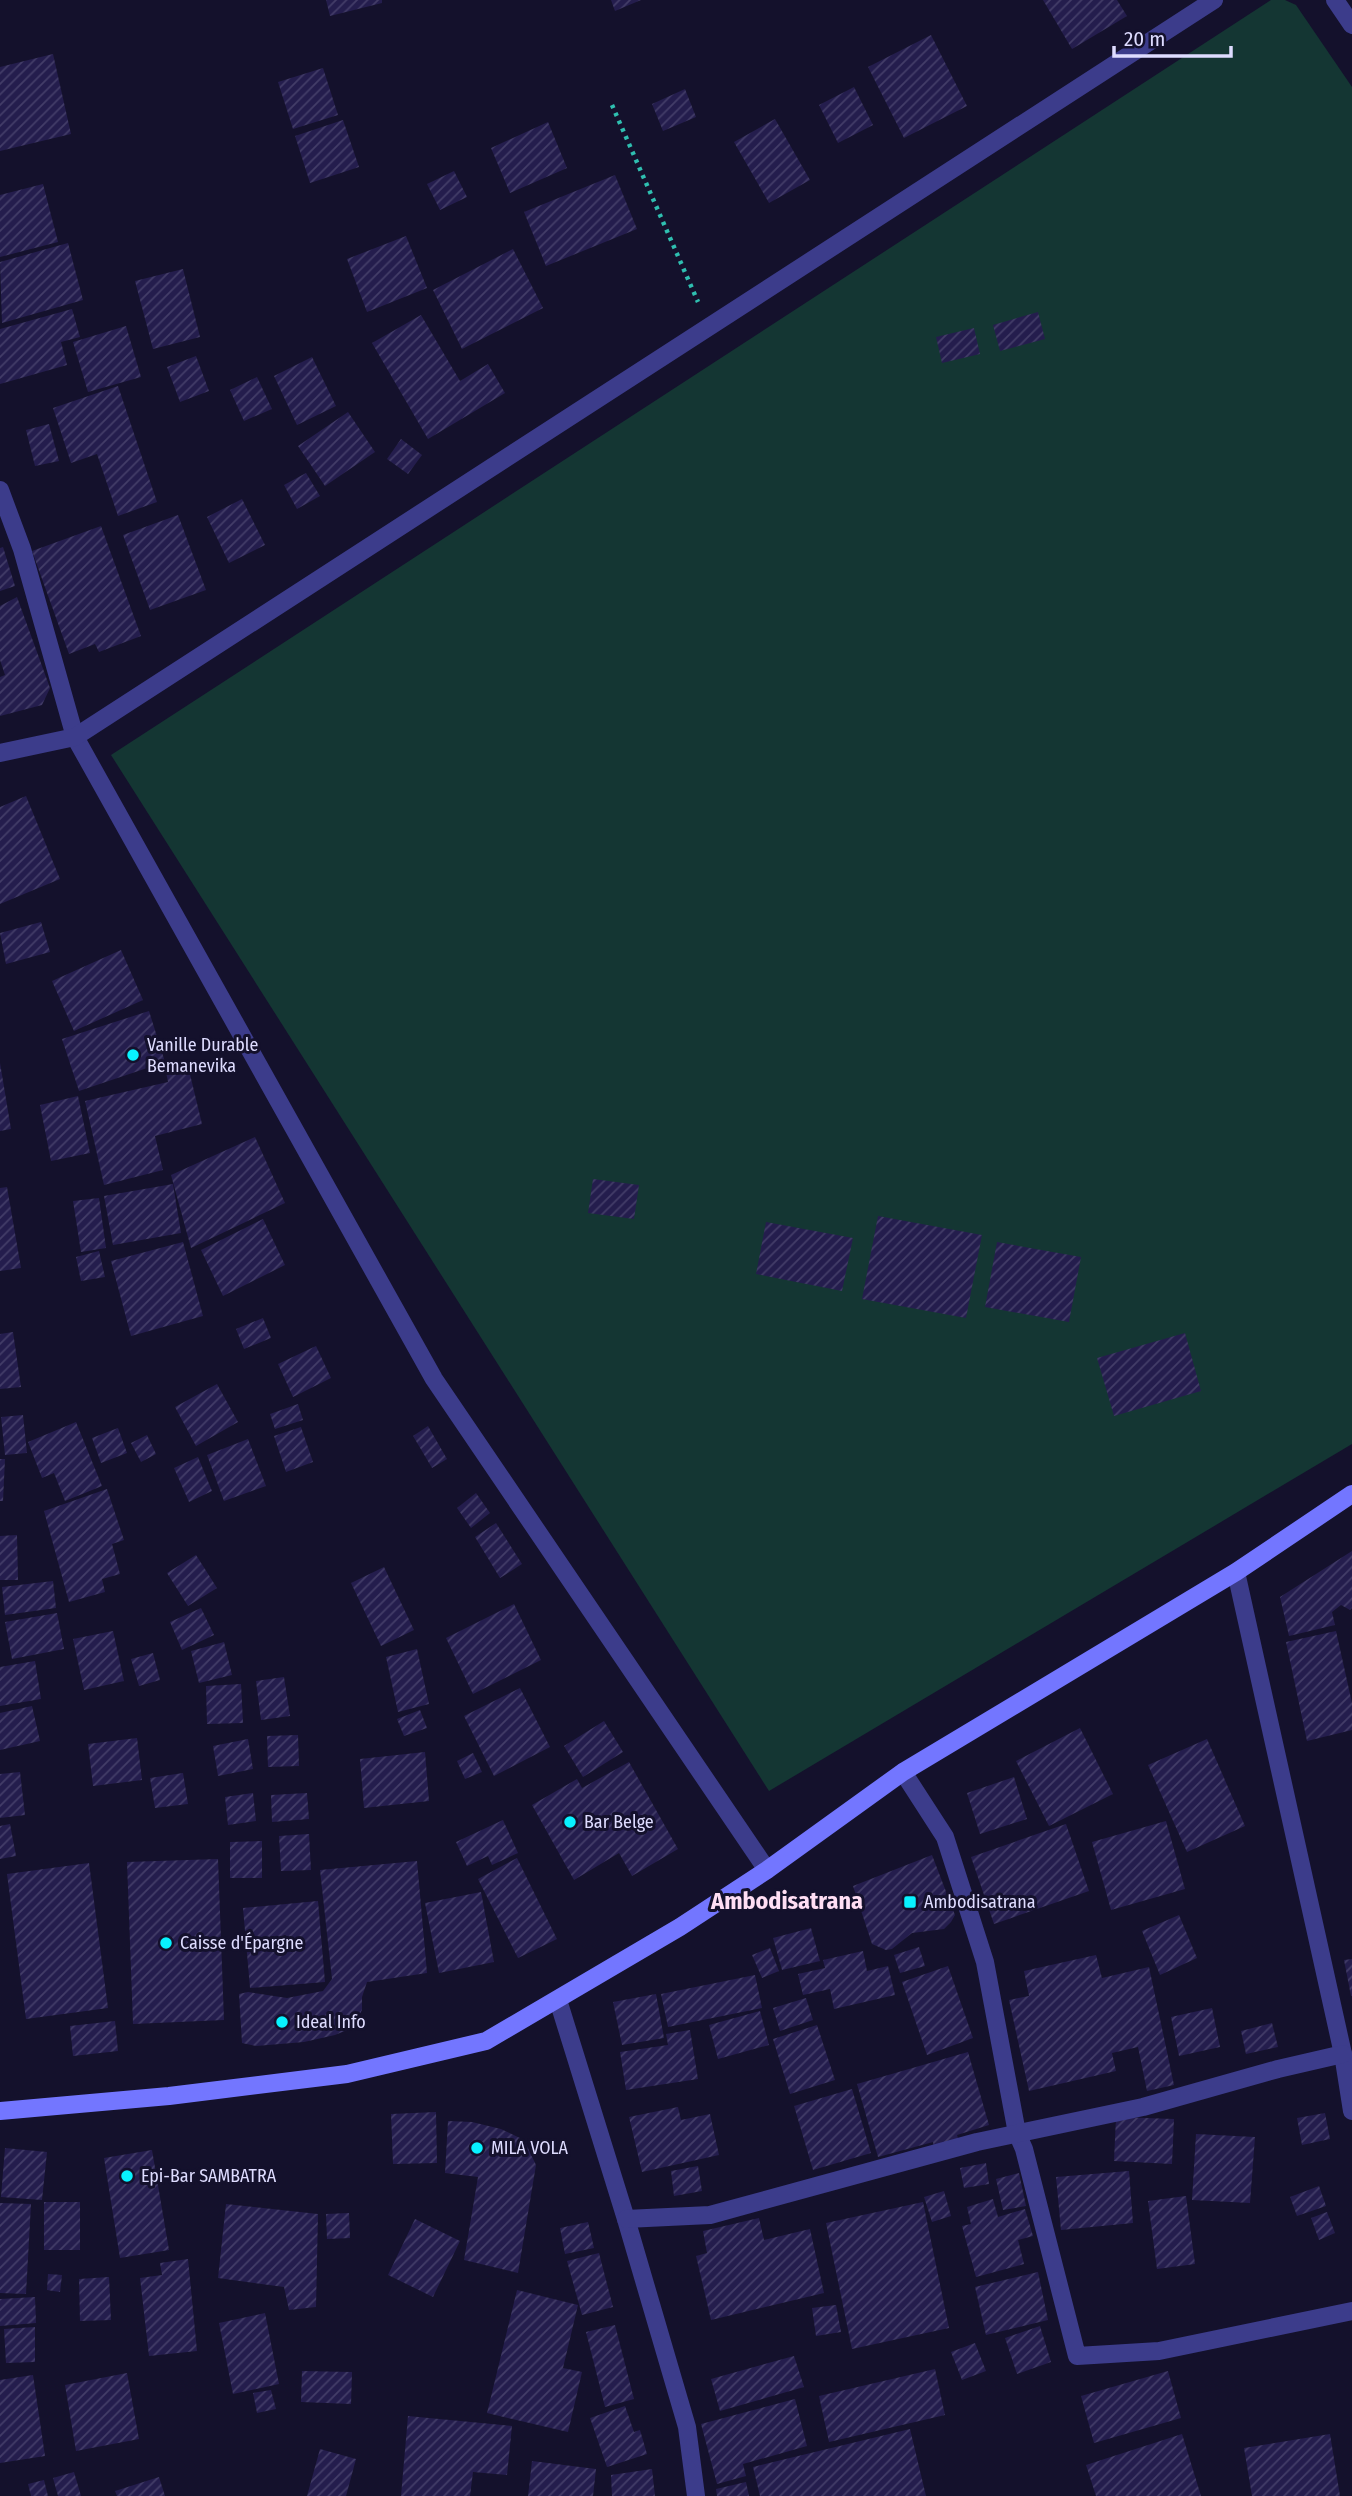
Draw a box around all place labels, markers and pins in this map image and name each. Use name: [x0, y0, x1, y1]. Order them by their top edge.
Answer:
place label: Vanille Durable Bemanevika: [147, 1034, 258, 1077]
marker: Vanille Durable Bemanevika: [125, 1047, 141, 1063]
place label: Bar Belge: [584, 1811, 654, 1833]
marker: Bar Belge: [562, 1814, 578, 1830]
place label: Ambodisatrana: [924, 1891, 1036, 1913]
marker: Ambodisatrana: [902, 1894, 918, 1910]
place label: Caisse d'Épargne: [180, 1931, 303, 1954]
marker: Caisse d'Épargne: [158, 1935, 174, 1951]
place label: Ideal Info: [296, 2011, 366, 2033]
marker: Ideal Info: [274, 2014, 290, 2030]
place label: MILA VOLA: [491, 2137, 569, 2159]
marker: MILA VOLA: [469, 2140, 485, 2156]
place label: Epi-Bar SAMBATRA: [141, 2165, 277, 2187]
marker: Epi-Bar SAMBATRA: [119, 2168, 135, 2184]

